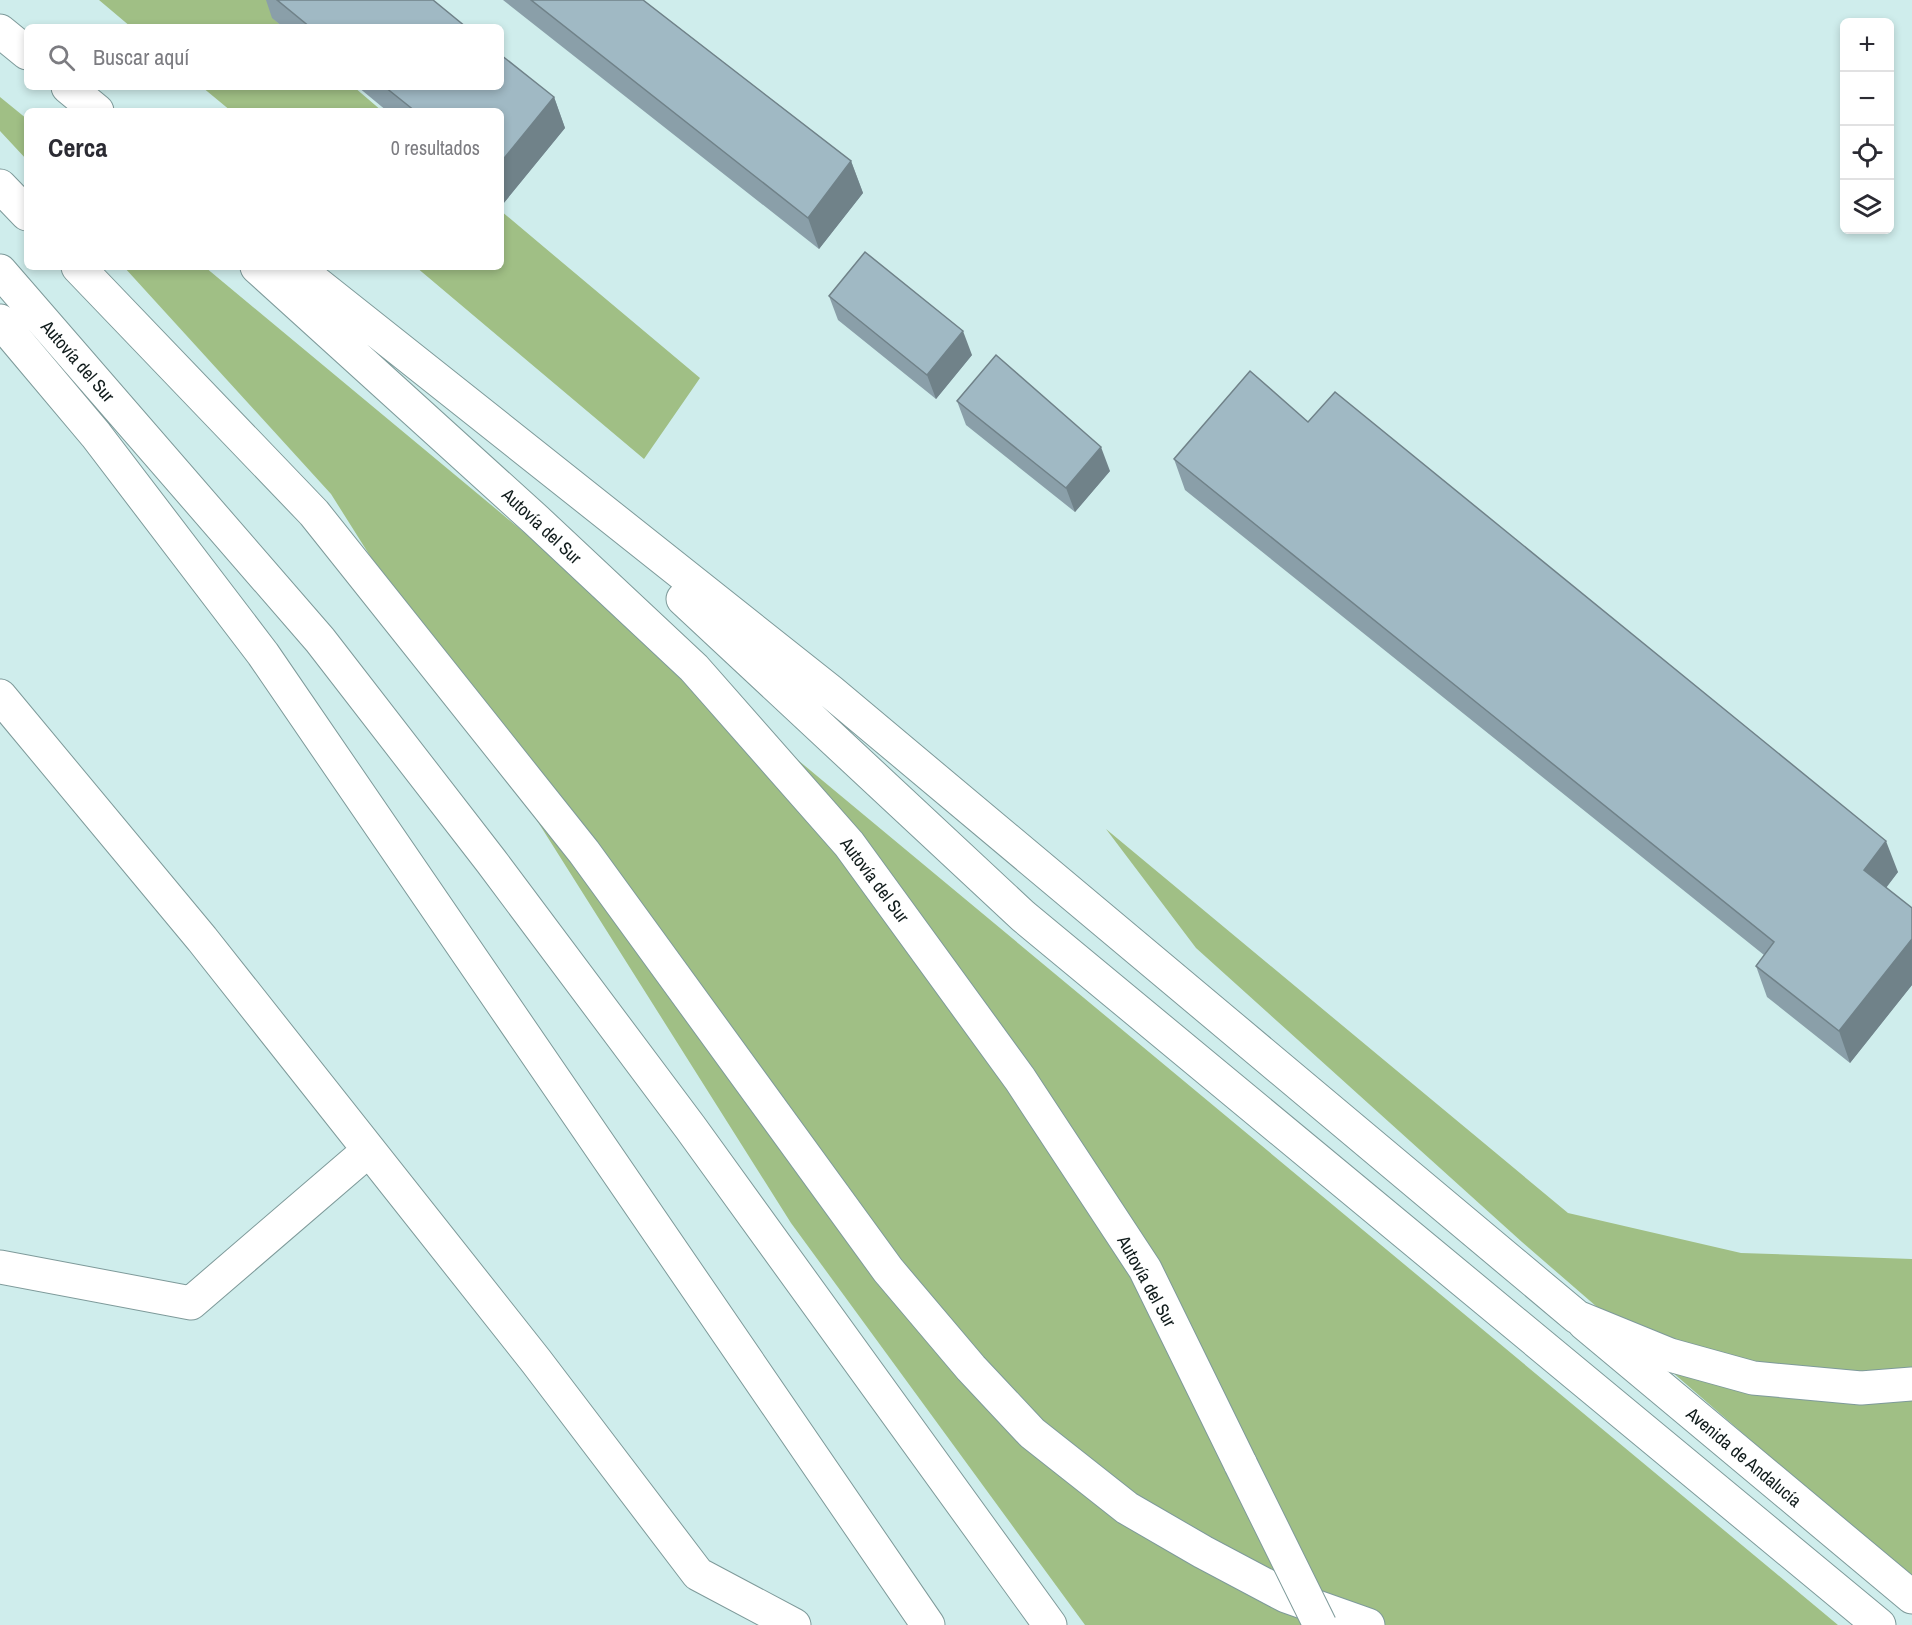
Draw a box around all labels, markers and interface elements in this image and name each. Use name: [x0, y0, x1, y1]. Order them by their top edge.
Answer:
map controls: [1840, 18, 1894, 234]
button: +: [1840, 18, 1894, 72]
search box: [24, 24, 504, 90]
icon: search: [45, 41, 78, 74]
text: Buscar aquí: [93, 42, 189, 72]
button: −: [1840, 72, 1894, 126]
button: locate: [1840, 126, 1894, 180]
text: Cerca: [48, 130, 107, 165]
text: 0 resultados: [391, 134, 480, 161]
button: layers: [1840, 180, 1894, 234]
street label: Autovía del Sur: [35, 314, 121, 407]
street label: Autovía del Sur: [496, 482, 587, 570]
street label: Autovía del Sur: [834, 831, 915, 928]
street label: Autovía del Sur: [1111, 1230, 1182, 1331]
street label: Avenida de Andalucía: [1680, 1401, 1807, 1513]

